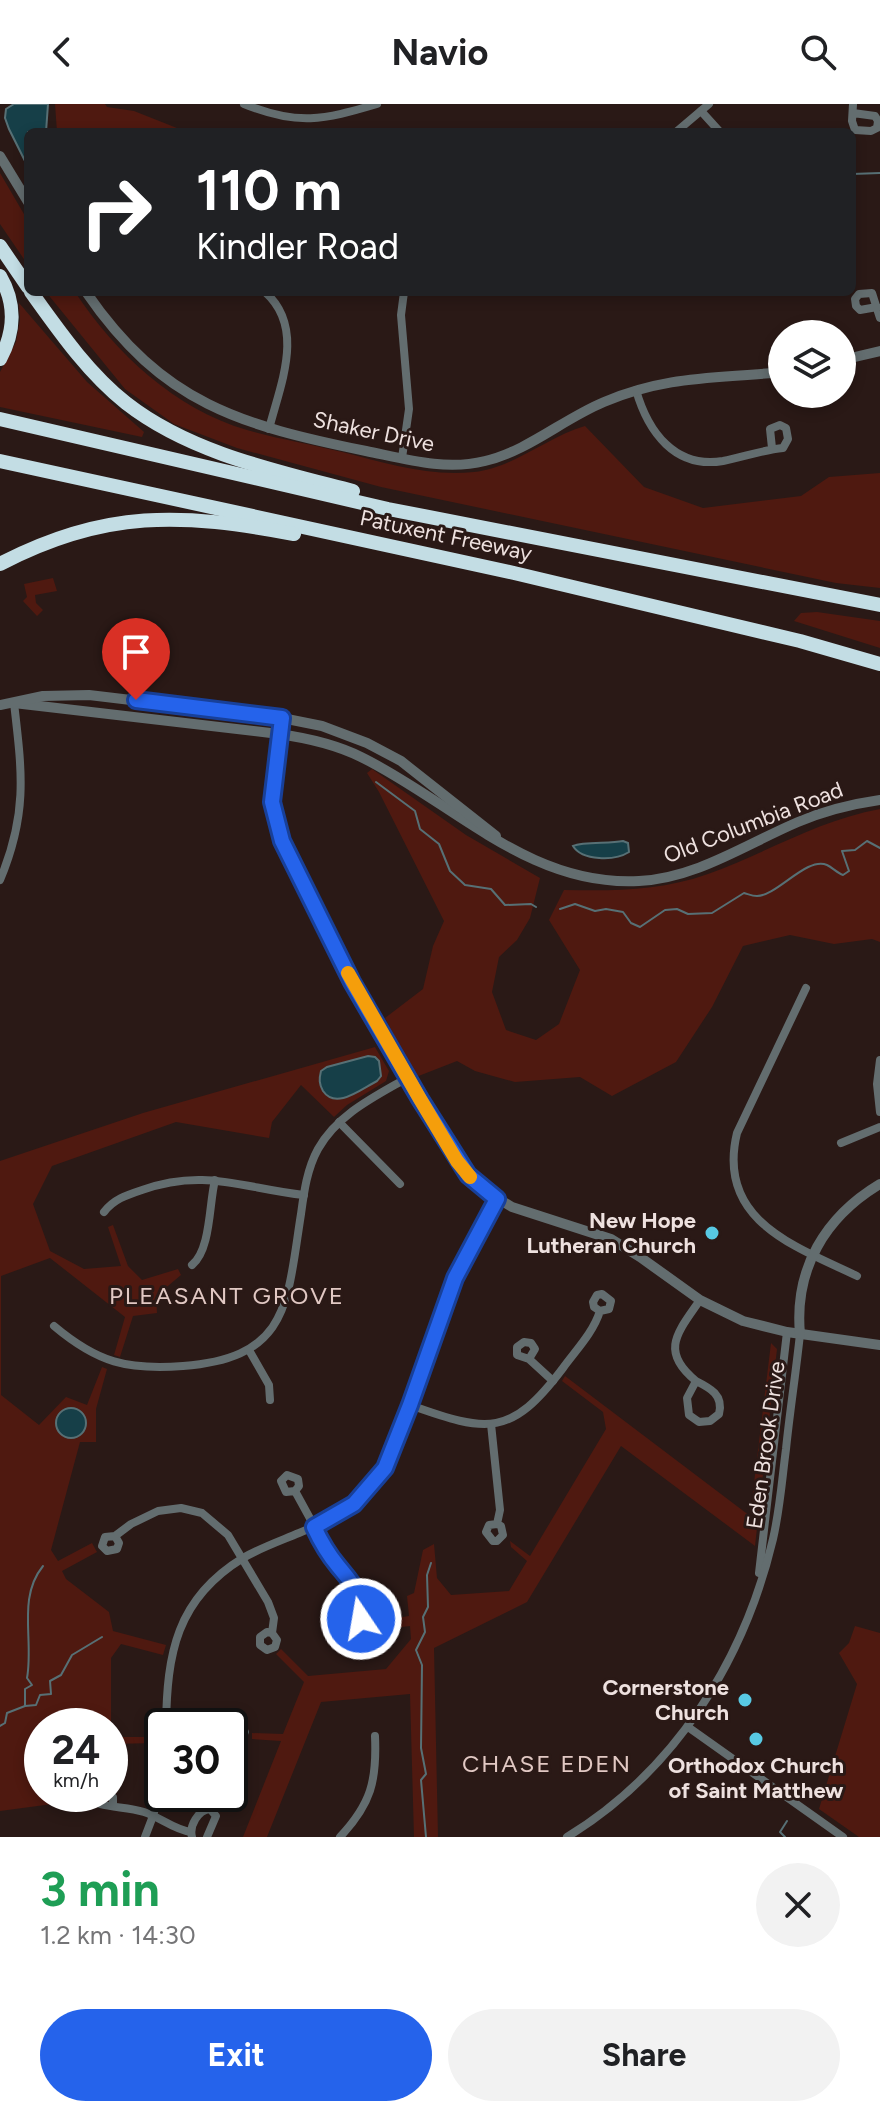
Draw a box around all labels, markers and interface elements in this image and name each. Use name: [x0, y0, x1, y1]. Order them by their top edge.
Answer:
icon: back: [40, 30, 84, 74]
icon: search: [796, 30, 840, 74]
text: Navio: [392, 31, 488, 74]
text: 110 m: [196, 157, 342, 224]
icon: right: [64, 160, 168, 264]
text: Kindler Road: [196, 225, 399, 268]
map controls: [768, 320, 856, 408]
button: layers: [768, 320, 856, 408]
street label: Shaker Drive: [311, 405, 437, 458]
street label: Patuxent Freeway: [357, 504, 535, 567]
pin: [102, 618, 170, 700]
icon: arrive: [114, 630, 158, 674]
street label: Old Columbia Road: [660, 776, 847, 869]
place label: New Hope Lutheran Church: [526, 1207, 696, 1259]
marker: New Hope Lutheran Church: [703, 1224, 721, 1242]
district label: PLEASANT GROVE: [109, 1281, 345, 1310]
street label: Eden Brook Drive: [740, 1360, 791, 1531]
position arrow: [319, 1577, 403, 1661]
place label: Cornerstone Church: [603, 1674, 729, 1726]
marker: Cornerstone Church: [736, 1691, 754, 1709]
speed limit sign: 30: [144, 1708, 248, 1812]
text: 24: [52, 1726, 100, 1774]
marker: Orthodox Church of Saint Matthew: [747, 1730, 765, 1748]
district label: CHASE EDEN: [462, 1749, 632, 1778]
place label: Orthodox Church of Saint Matthew: [668, 1752, 844, 1804]
text: km/h: [53, 1768, 99, 1792]
text: 3 min: [40, 1860, 160, 1918]
button: close: [756, 1863, 840, 1947]
text: 1.2 km · 14:30: [40, 1919, 196, 1951]
button: Exit: [40, 2009, 432, 2101]
button: Share: [448, 2009, 840, 2101]

